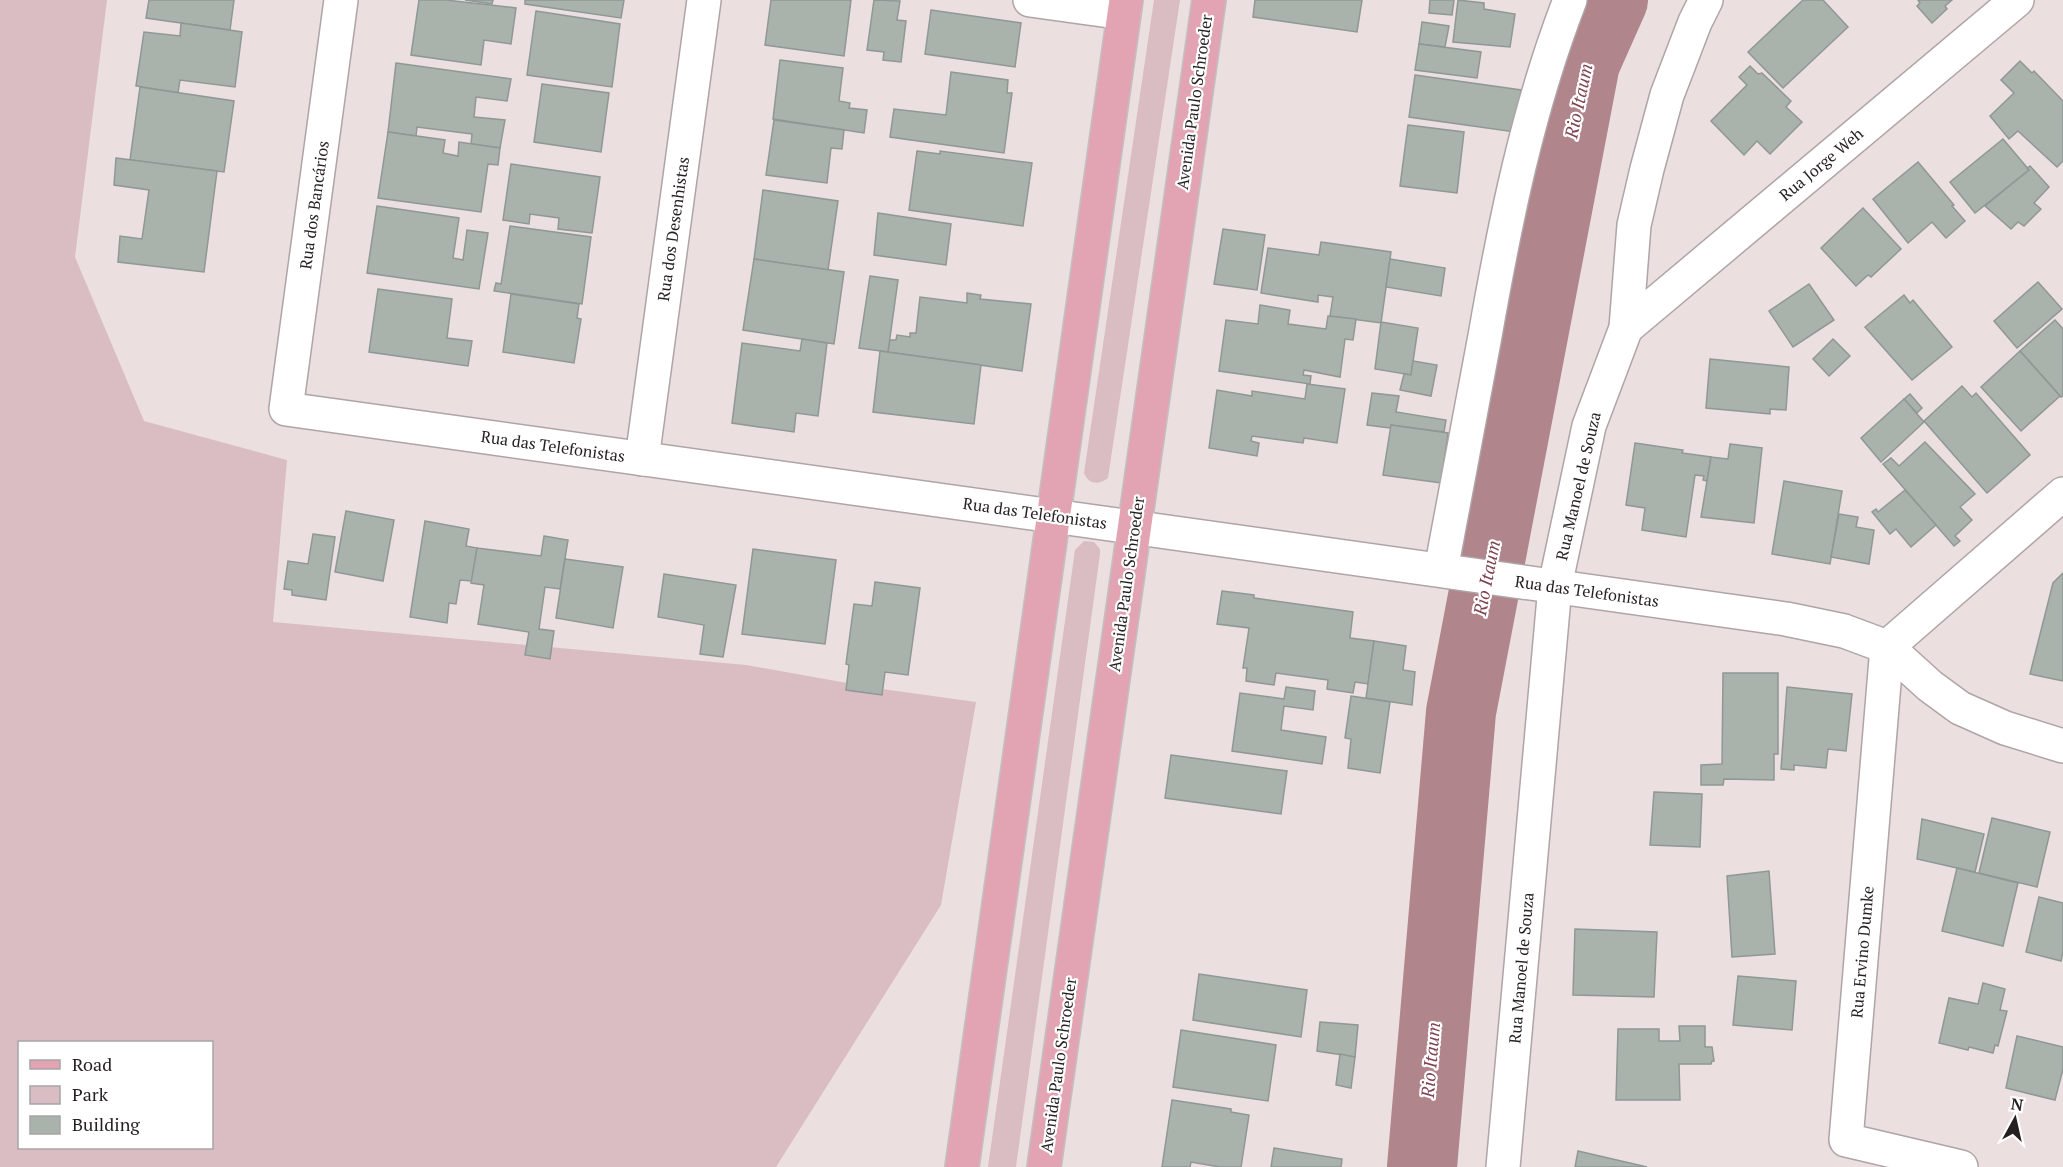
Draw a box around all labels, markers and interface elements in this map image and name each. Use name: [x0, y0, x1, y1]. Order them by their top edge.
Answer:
street label: Avenida Paulo Schroeder: [1171, 12, 1217, 191]
water label: Rio Itaum: [1558, 61, 1598, 141]
street label: Rua Jorge Weh: [1774, 122, 1868, 206]
street label: Rua dos Bancários: [294, 139, 334, 271]
street label: Rua dos Desenhistas: [652, 155, 694, 303]
street label: Rua Manoel de Souza: [1550, 410, 1606, 562]
street label: Rua das Telefonistas: [480, 425, 626, 467]
street label: Rua das Telefonistas: [962, 492, 1108, 534]
street label: Avenida Paulo Schroeder: [1103, 494, 1149, 673]
water label: Rio Itaum: [1467, 538, 1505, 618]
street label: Rua das Telefonistas: [1514, 570, 1660, 612]
street label: Rua Ervino Dumke: [1845, 885, 1879, 1019]
street label: Rua Manoel de Souza: [1503, 891, 1539, 1045]
street label: Avenida Paulo Schroeder: [1035, 975, 1081, 1154]
water label: Rio Itaum: [1415, 1021, 1445, 1100]
legend: [18, 1041, 213, 1149]
text: Road: [72, 1052, 112, 1076]
text: Park: [72, 1082, 109, 1106]
north arrow: [1985, 1089, 2045, 1149]
text: N: [2010, 1092, 2025, 1116]
text: Building: [72, 1112, 140, 1136]

